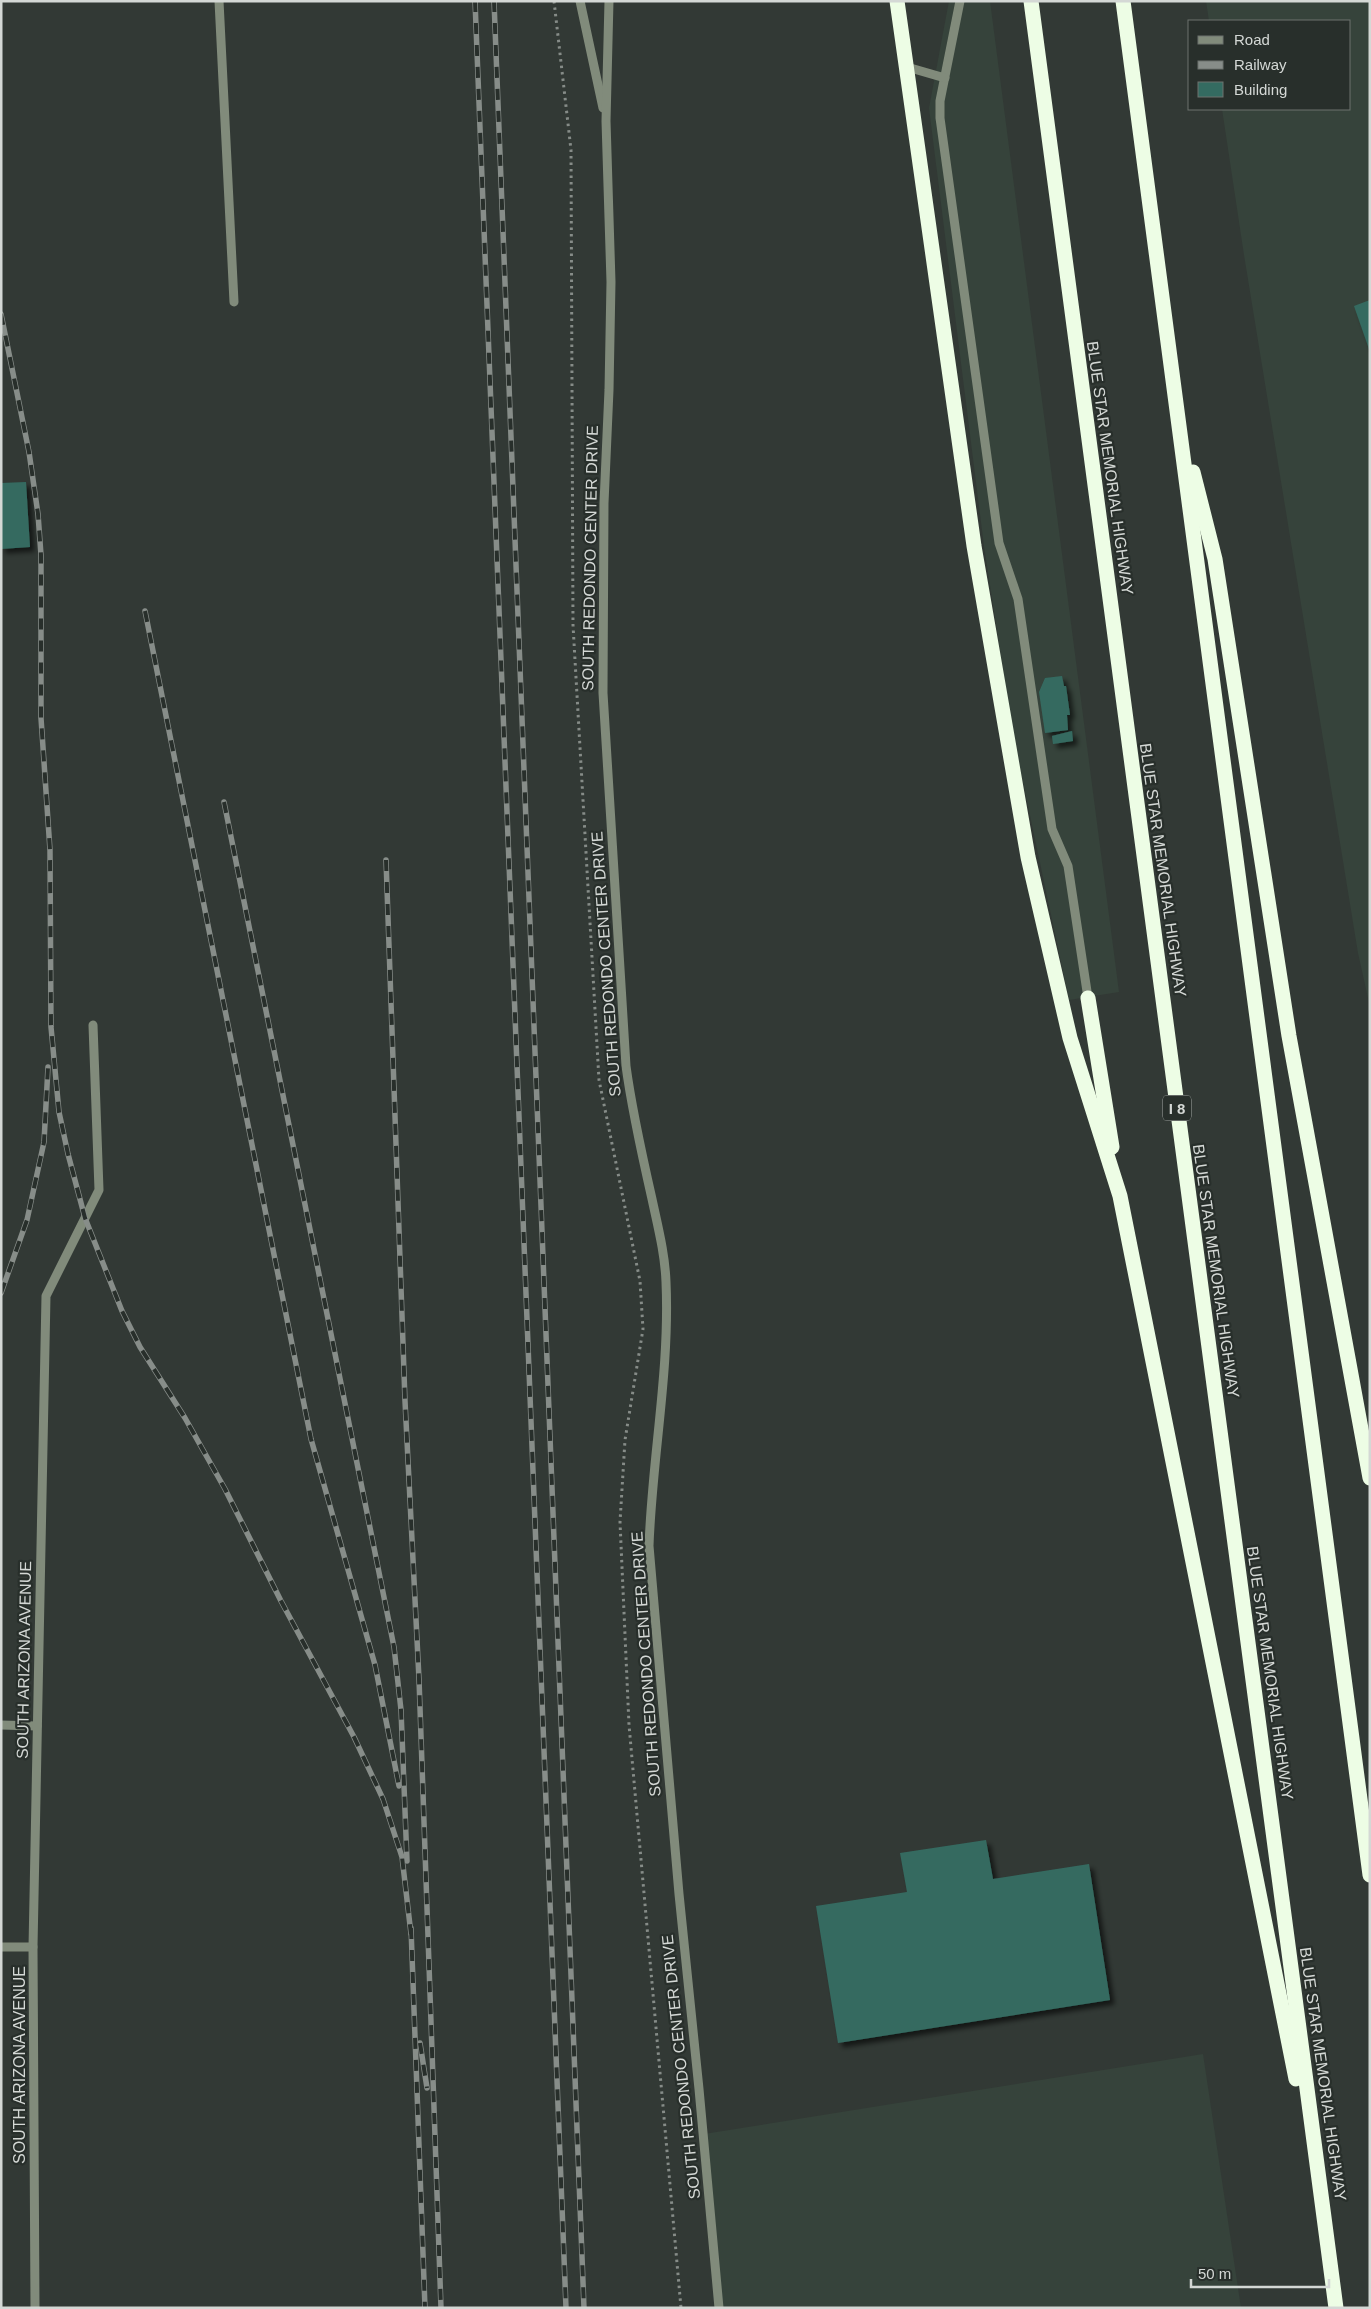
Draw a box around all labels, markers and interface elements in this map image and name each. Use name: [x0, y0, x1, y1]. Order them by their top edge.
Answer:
legend: [1188, 20, 1351, 110]
text: Road: [1234, 31, 1270, 48]
text: Railway: [1234, 56, 1287, 73]
text: Building: [1234, 81, 1287, 98]
street label: BLUE STAR MEMORIAL HIGHWAY: [1084, 340, 1136, 596]
street label: SOUTH REDONDO CENTER DRIVE: [579, 425, 601, 691]
street label: BLUE STAR MEMORIAL HIGHWAY: [1137, 742, 1189, 998]
street label: SOUTH REDONDO CENTER DRIVE: [588, 831, 624, 1097]
road number: I 8: [1163, 1096, 1191, 1120]
street label: BLUE STAR MEMORIAL HIGHWAY: [1190, 1143, 1242, 1399]
street label: SOUTH REDONDO CENTER DRIVE: [628, 1531, 664, 1797]
street label: BLUE STAR MEMORIAL HIGHWAY: [1244, 1545, 1296, 1801]
street label: SOUTH ARIZONA AVENUE: [14, 1561, 34, 1759]
street label: SOUTH REDONDO CENTER DRIVE: [659, 1934, 703, 2200]
street label: BLUE STAR MEMORIAL HIGHWAY: [1297, 1946, 1349, 2202]
street label: SOUTH ARIZONA AVENUE: [11, 1966, 28, 2164]
scale bar: [1191, 2256, 1328, 2288]
text: 50 m: [1198, 2265, 1231, 2282]

